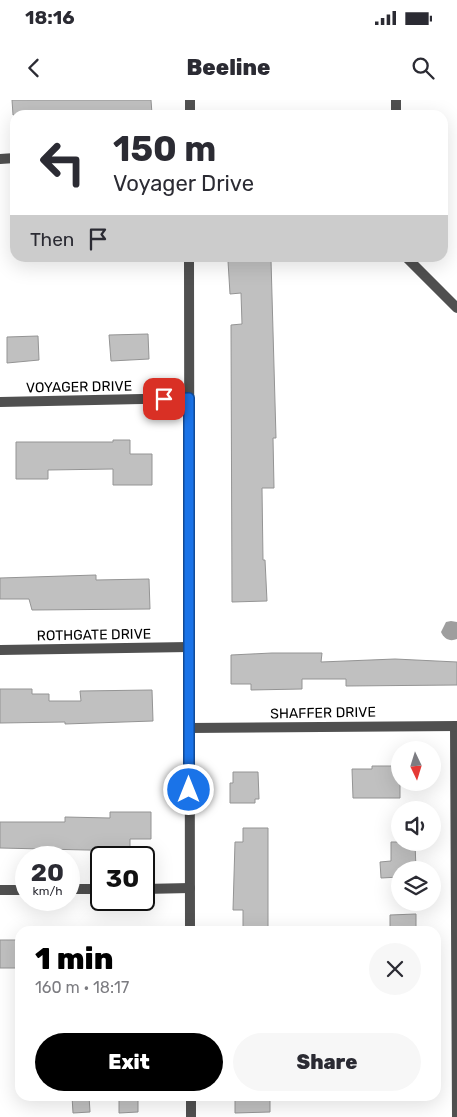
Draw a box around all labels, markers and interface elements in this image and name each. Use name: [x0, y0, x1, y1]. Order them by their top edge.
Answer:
text: 18:16: [25, 6, 75, 29]
icon: back: [20, 54, 48, 82]
text: Beeline: [187, 54, 270, 81]
icon: search: [409, 54, 437, 82]
text: 150 m: [113, 128, 216, 170]
icon: left: [30, 130, 95, 195]
text: Voyager Drive: [113, 170, 254, 197]
icon: arrive: [84, 225, 112, 253]
text: Then: [30, 228, 74, 251]
street label: VOYAGER DRIVE: [26, 378, 132, 396]
pin: [143, 378, 185, 420]
icon: arrive: [150, 385, 178, 413]
street label: ROTHGATE DRIVE: [37, 626, 151, 644]
street label: SHAFFER DRIVE: [270, 704, 376, 722]
north arrow: [391, 741, 441, 791]
map controls: [391, 741, 441, 911]
position arrow: [162, 763, 214, 815]
button: sound: [391, 801, 441, 851]
speed limit sign: 30: [90, 846, 155, 911]
text: 20: [31, 858, 64, 887]
button: layers: [391, 861, 441, 911]
text: km/h: [33, 884, 62, 898]
text: 1 min: [35, 941, 113, 977]
button: close: [369, 943, 421, 995]
text: 160 m · 18:17: [35, 978, 129, 997]
button: Exit: [35, 1033, 223, 1091]
button: Share: [233, 1033, 421, 1091]

